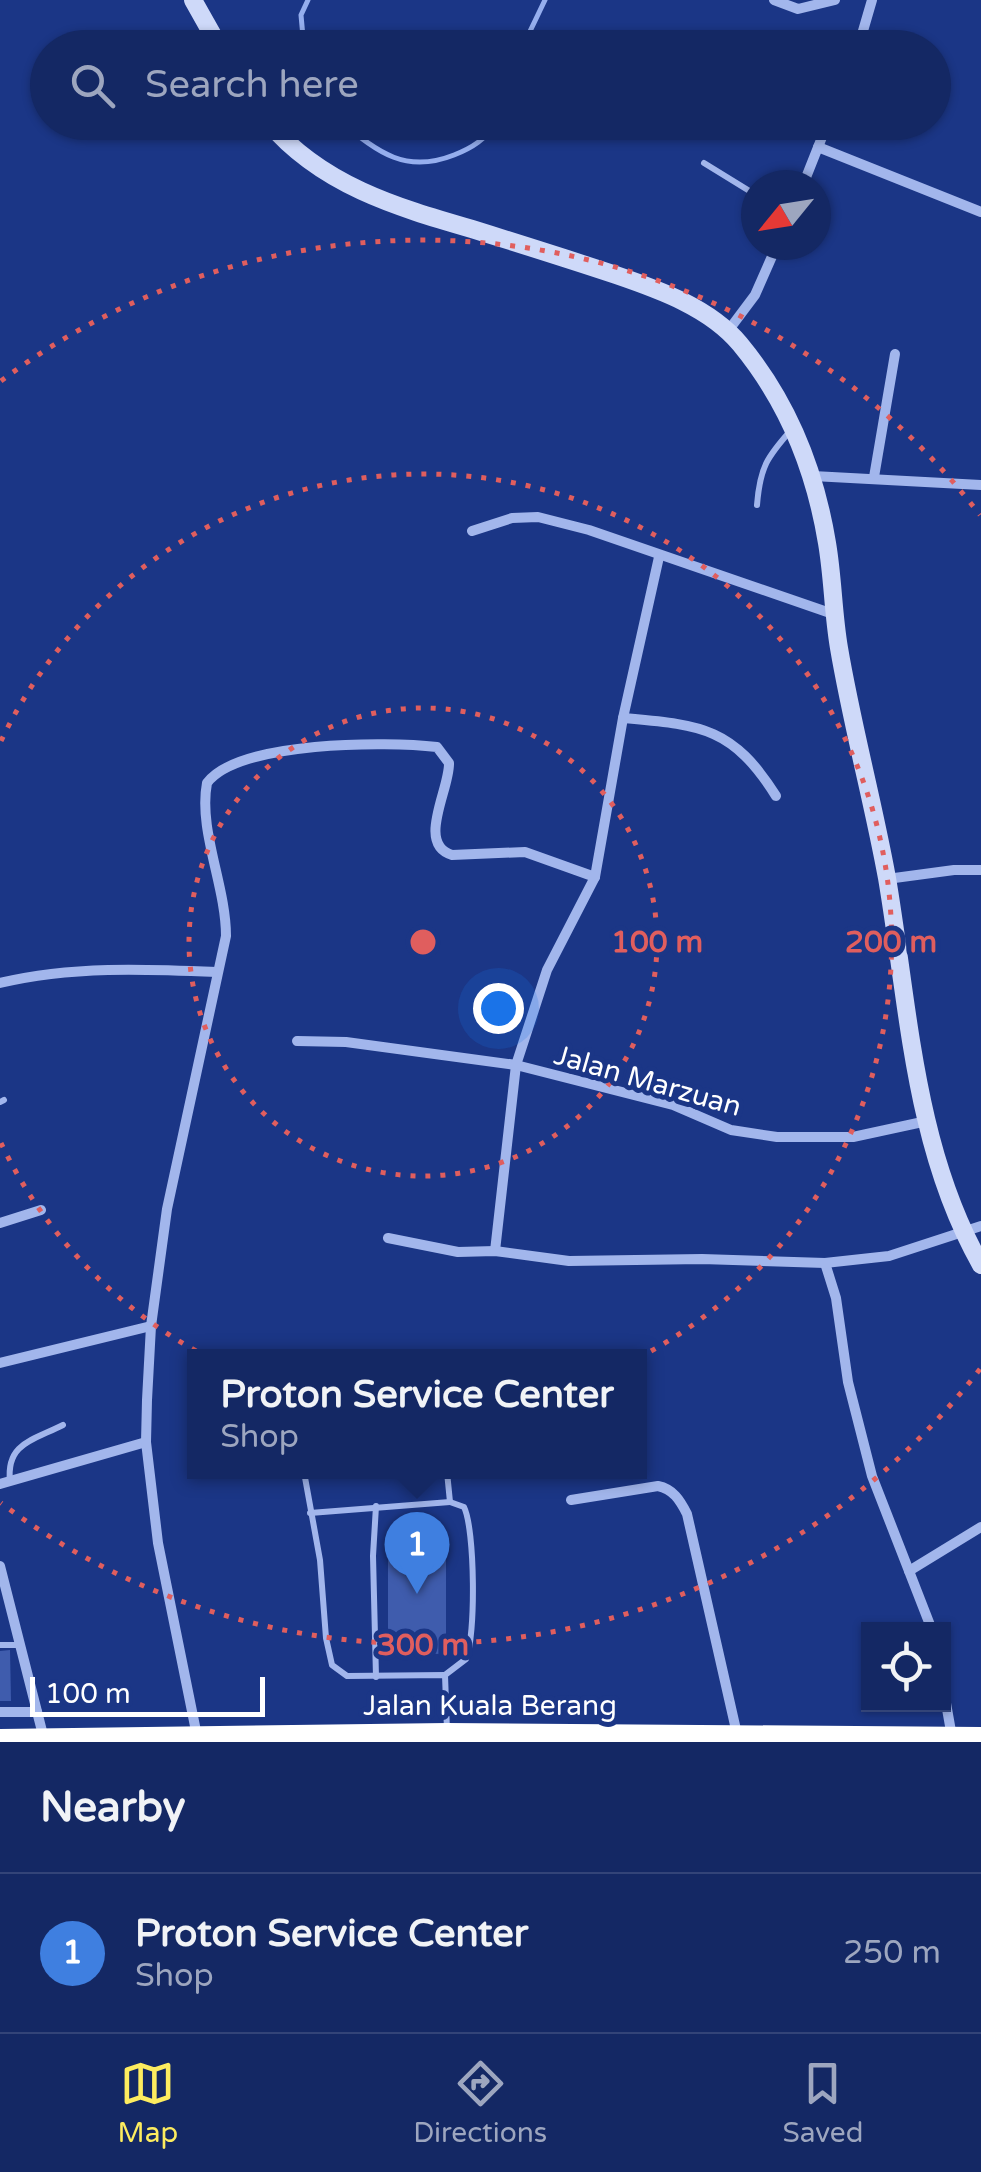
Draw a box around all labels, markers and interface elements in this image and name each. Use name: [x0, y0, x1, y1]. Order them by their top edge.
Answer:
search box: [30, 30, 951, 140]
icon: search: [65, 58, 120, 113]
text: Search here: [145, 62, 359, 108]
north arrow: [741, 170, 831, 260]
centre of rings: [405, 924, 441, 960]
text: 100 m: [611, 924, 703, 961]
text: 200 m: [845, 924, 937, 961]
your location: [473, 983, 524, 1034]
street label: Jalan Marzuan: [550, 1038, 745, 1124]
popup: [187, 1349, 647, 1479]
text: Proton Service Center: [220, 1372, 614, 1418]
text: Shop: [220, 1418, 299, 1456]
pin: 1: [384, 1512, 450, 1594]
map controls: [861, 1622, 951, 1712]
button: locate: [861, 1622, 951, 1712]
text: 300 m: [377, 1627, 469, 1664]
scale bar: [30, 1672, 265, 1716]
text: 100 m: [45, 1677, 131, 1711]
street label: Jalan Kuala Berang: [363, 1689, 617, 1723]
text: Nearby: [40, 1782, 185, 1833]
text: Proton Service Center: [135, 1911, 528, 1957]
text: 1: [62, 1934, 83, 1972]
text: 250 m: [843, 1934, 941, 1972]
text: Shop: [135, 1957, 214, 1995]
tab: Map: [118, 2056, 178, 2150]
tab: Directions: [413, 2056, 547, 2150]
tab: Saved: [782, 2056, 863, 2150]

